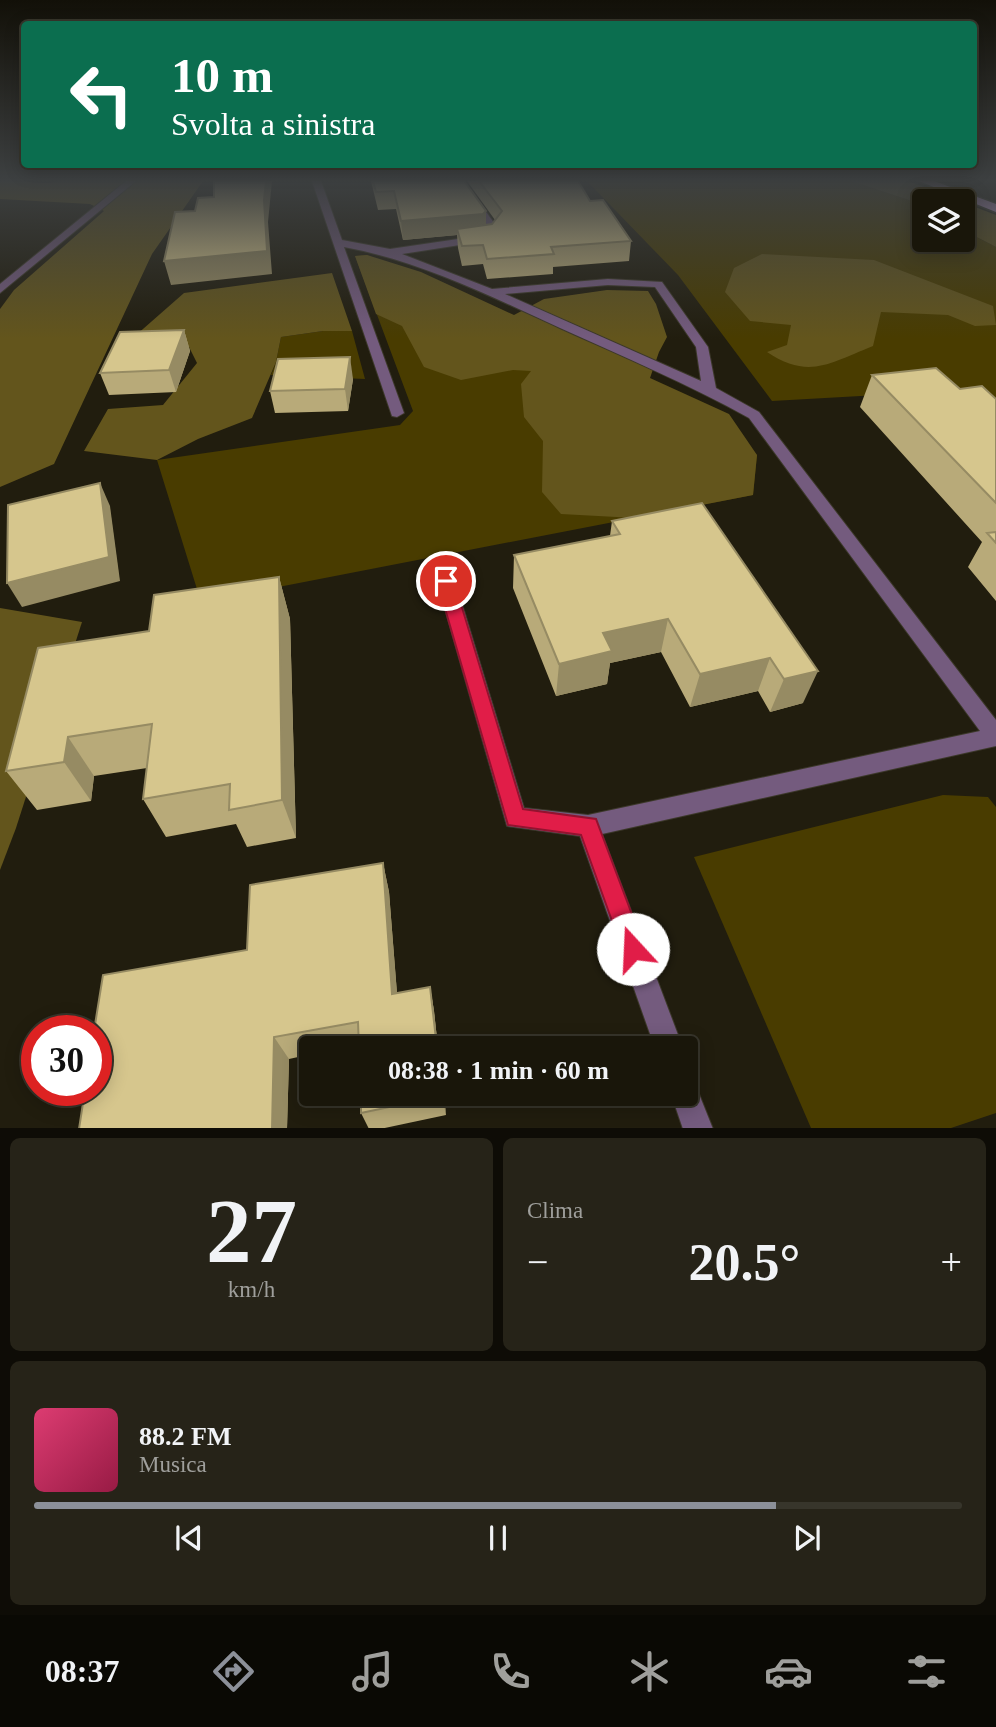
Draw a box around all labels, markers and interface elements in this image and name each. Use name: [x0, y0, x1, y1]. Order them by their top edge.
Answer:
text: 10 m: [171, 48, 273, 103]
icon: left: [56, 49, 147, 140]
text: Svolta a sinistra: [171, 106, 375, 142]
map controls: [912, 189, 975, 252]
button: layers: [912, 189, 975, 252]
pin: [416, 551, 476, 611]
icon: arrive: [427, 562, 465, 600]
position arrow: [596, 912, 670, 986]
speed limit sign: 30: [21, 1015, 112, 1106]
text: 08:38 · 1 min · 60 m: [388, 1056, 609, 1085]
text: 27: [206, 1181, 297, 1282]
text: Clima: [527, 1198, 583, 1223]
text: 20.5°: [689, 1234, 800, 1291]
text: −: [527, 1241, 548, 1283]
text: +: [941, 1241, 962, 1283]
text: km/h: [228, 1277, 275, 1302]
text: 88.2 FM: [139, 1422, 231, 1451]
text: Musica: [139, 1452, 207, 1477]
icon: previous: [170, 1519, 208, 1557]
icon: pause: [479, 1519, 517, 1557]
icon: next: [788, 1519, 826, 1557]
icon: directions: [209, 1647, 258, 1696]
icon: music: [348, 1647, 397, 1696]
icon: phone: [486, 1647, 535, 1696]
icon: climate: [625, 1647, 674, 1696]
icon: car: [764, 1647, 813, 1696]
icon: filters: [902, 1647, 951, 1696]
text: 08:37: [45, 1653, 119, 1689]

